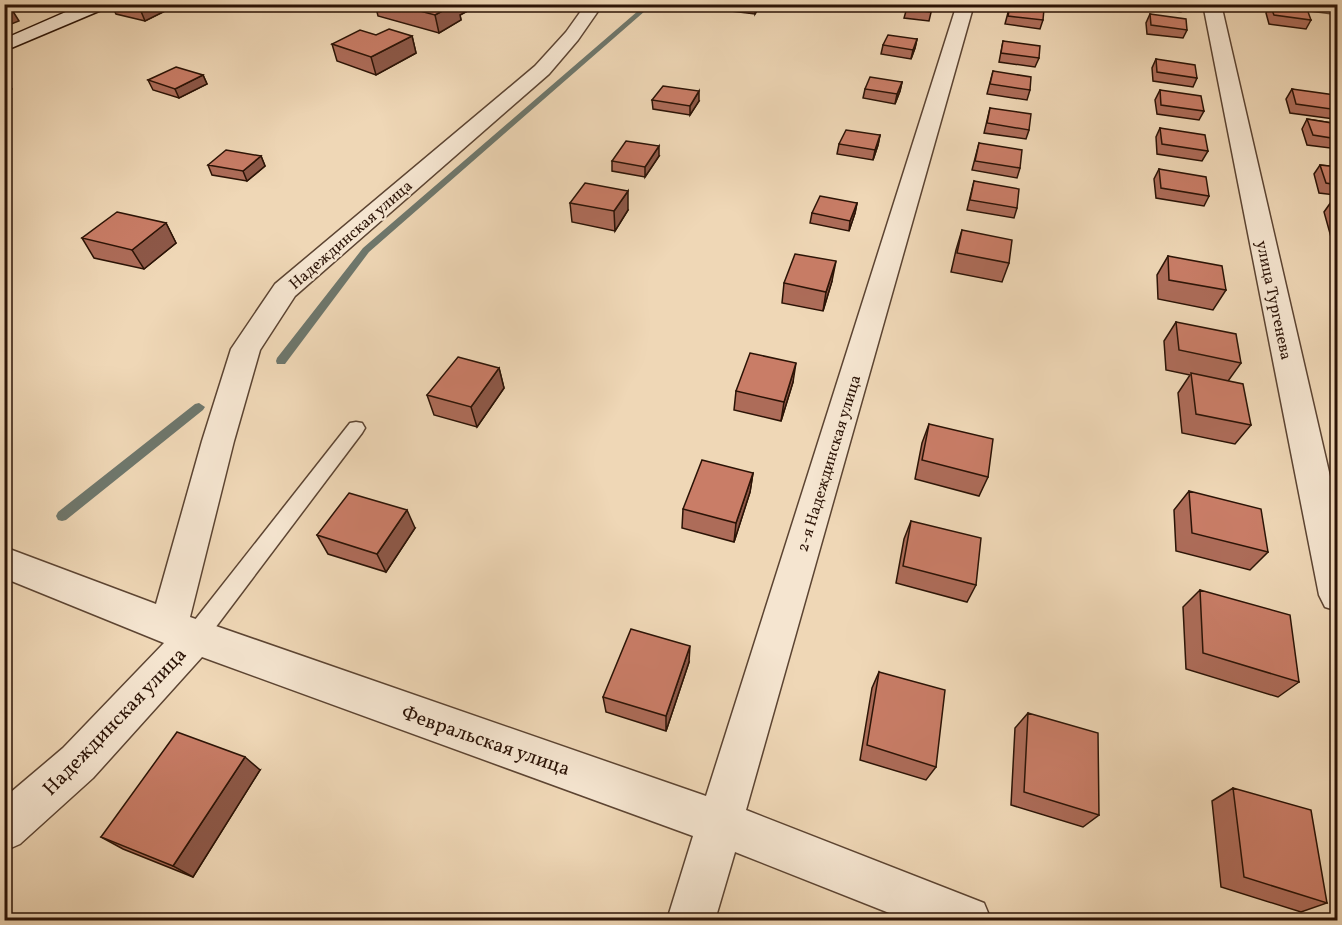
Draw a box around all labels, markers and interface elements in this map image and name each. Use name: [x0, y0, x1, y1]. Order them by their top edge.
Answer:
street label: Надеждинская улица: [285, 176, 418, 295]
street label: улица Тургенева: [1250, 239, 1296, 362]
street label: 2-я Надеждинская улица: [792, 372, 867, 555]
street label: Надеждинская улица: [37, 642, 194, 803]
street label: Февральская улица: [397, 700, 574, 784]

